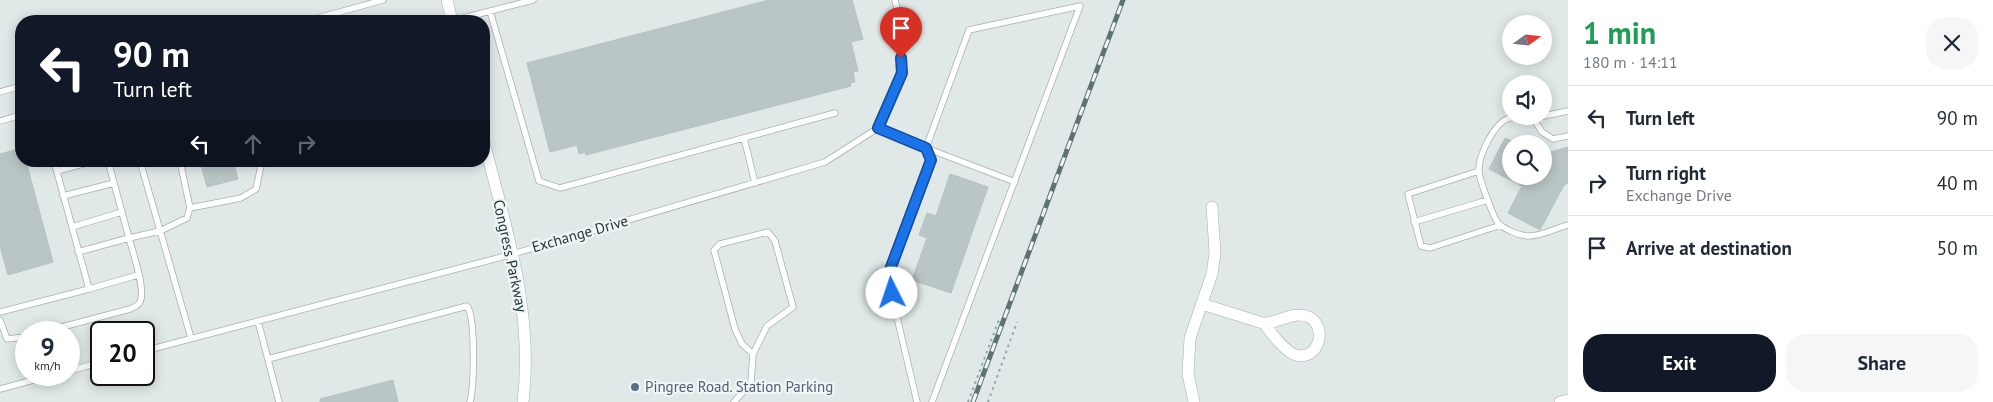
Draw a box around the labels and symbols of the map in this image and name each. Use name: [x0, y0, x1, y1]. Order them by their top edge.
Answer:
pin: [880, 7, 922, 58]
north arrow: [1502, 15, 1552, 65]
street label: Congress Parkway: [489, 198, 532, 314]
street label: Exchange Drive: [530, 211, 630, 256]
position arrow: [865, 266, 917, 318]
speed limit sign: 20: [90, 321, 155, 386]
place label: Pingree Road. Station Parking: [645, 377, 833, 396]
marker: Pingree Road. Station Parking: [629, 381, 641, 393]

